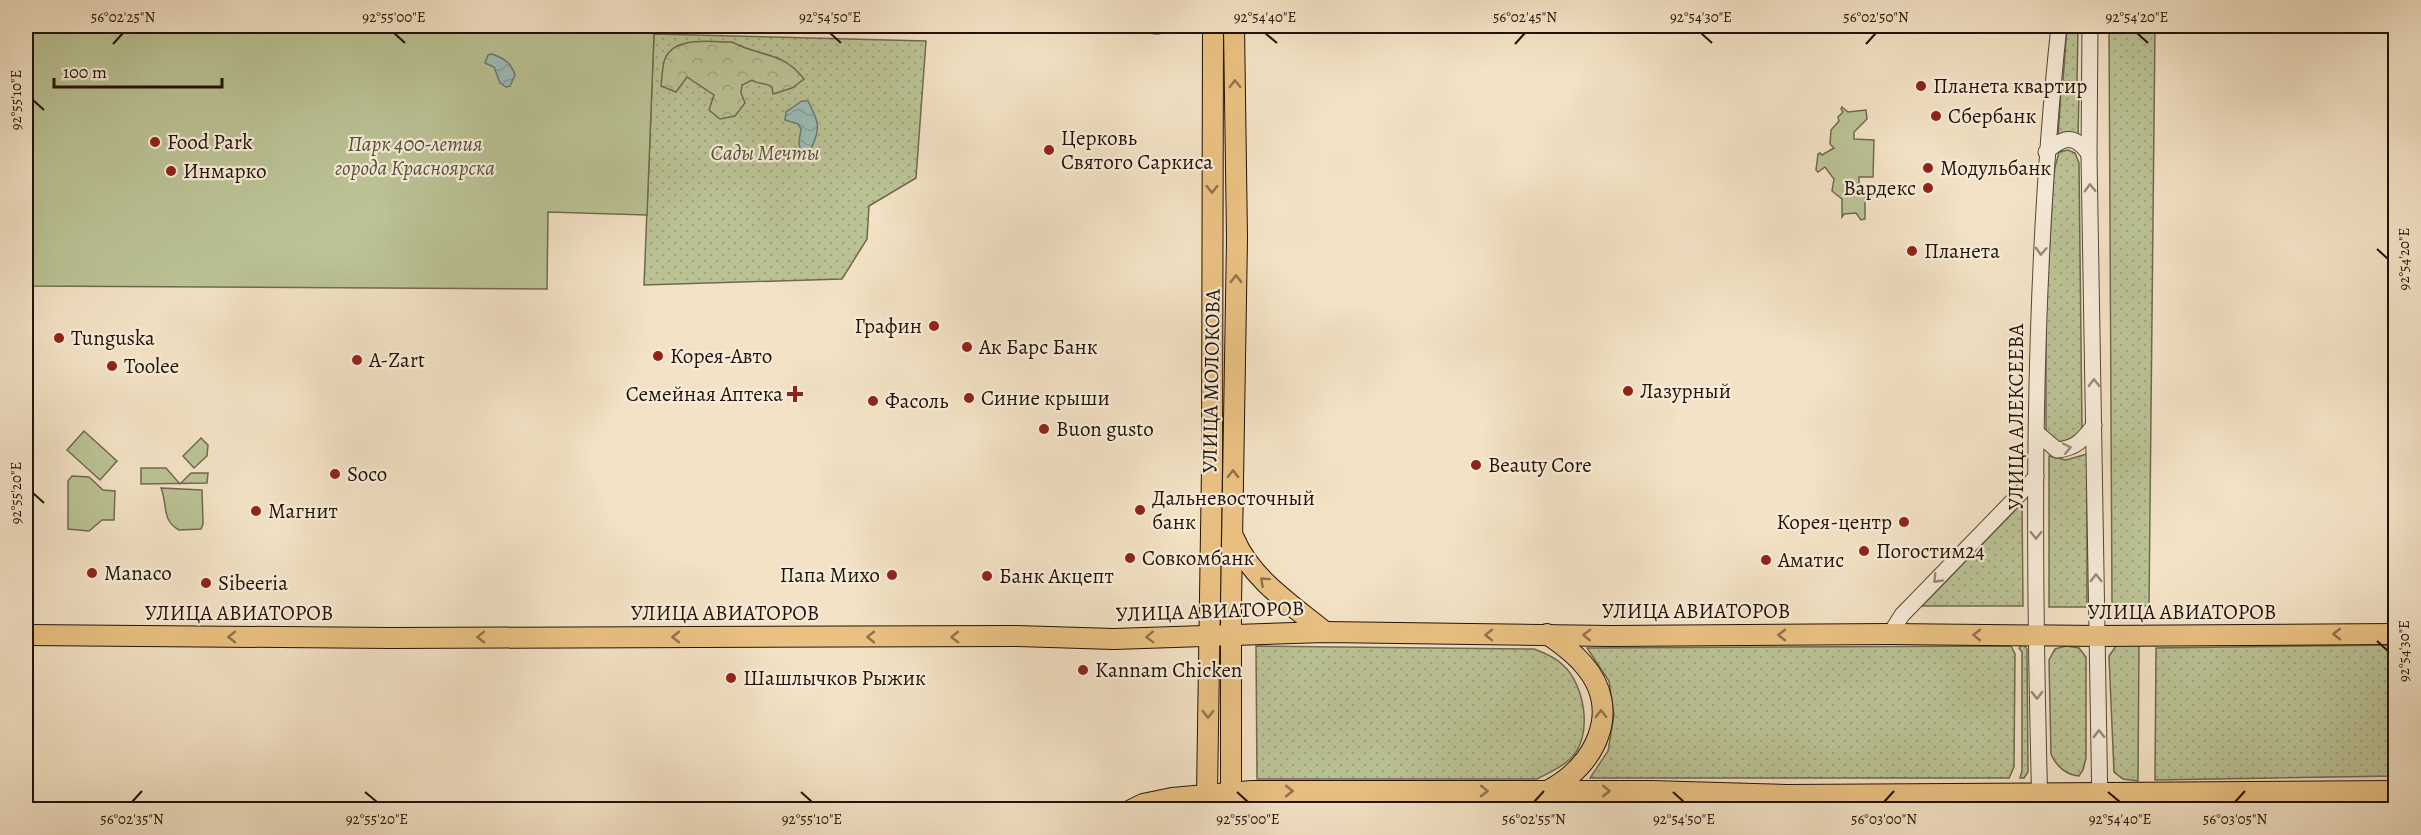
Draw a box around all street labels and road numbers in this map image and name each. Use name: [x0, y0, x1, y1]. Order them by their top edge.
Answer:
street label: УЛИЦА МОЛОКОВА: [1195, 288, 1227, 473]
street label: УЛИЦА АЛЕКСЕЕВА: [2002, 323, 2030, 510]
street label: УЛИЦА АВИАТОРОВ: [1115, 594, 1305, 628]
street label: УЛИЦА АВИАТОРОВ: [1602, 597, 1790, 625]
street label: УЛИЦА АВИАТОРОВ: [2088, 598, 2276, 626]
street label: УЛИЦА АВИАТОРОВ: [145, 599, 333, 627]
street label: УЛИЦА АВИАТОРОВ: [631, 599, 819, 627]

